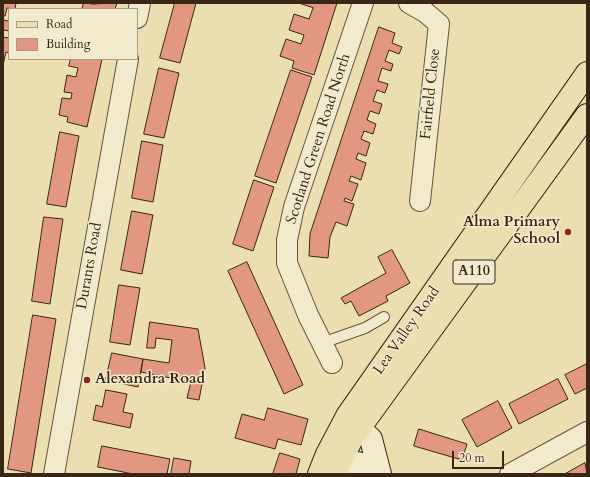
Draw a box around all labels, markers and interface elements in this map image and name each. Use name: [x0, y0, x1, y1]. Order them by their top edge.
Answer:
legend: [8, 8, 138, 60]
text: Road: [46, 16, 72, 32]
text: Building: [46, 36, 90, 52]
street label: Fairfield Close: [417, 48, 445, 140]
street label: Scotland Green Road North: [283, 52, 355, 226]
place label: Alma Primary School: [463, 214, 560, 249]
street label: Durants Road: [74, 221, 106, 311]
marker: Alma Primary School: [563, 227, 573, 237]
road number: A110: [453, 260, 495, 284]
street label: Lea Valley Road: [370, 284, 444, 378]
place label: Alexandra Road: [95, 371, 205, 389]
marker: Alexandra Road: [82, 375, 92, 385]
scale bar: [454, 443, 506, 469]
text: 20 m: [459, 450, 485, 466]

